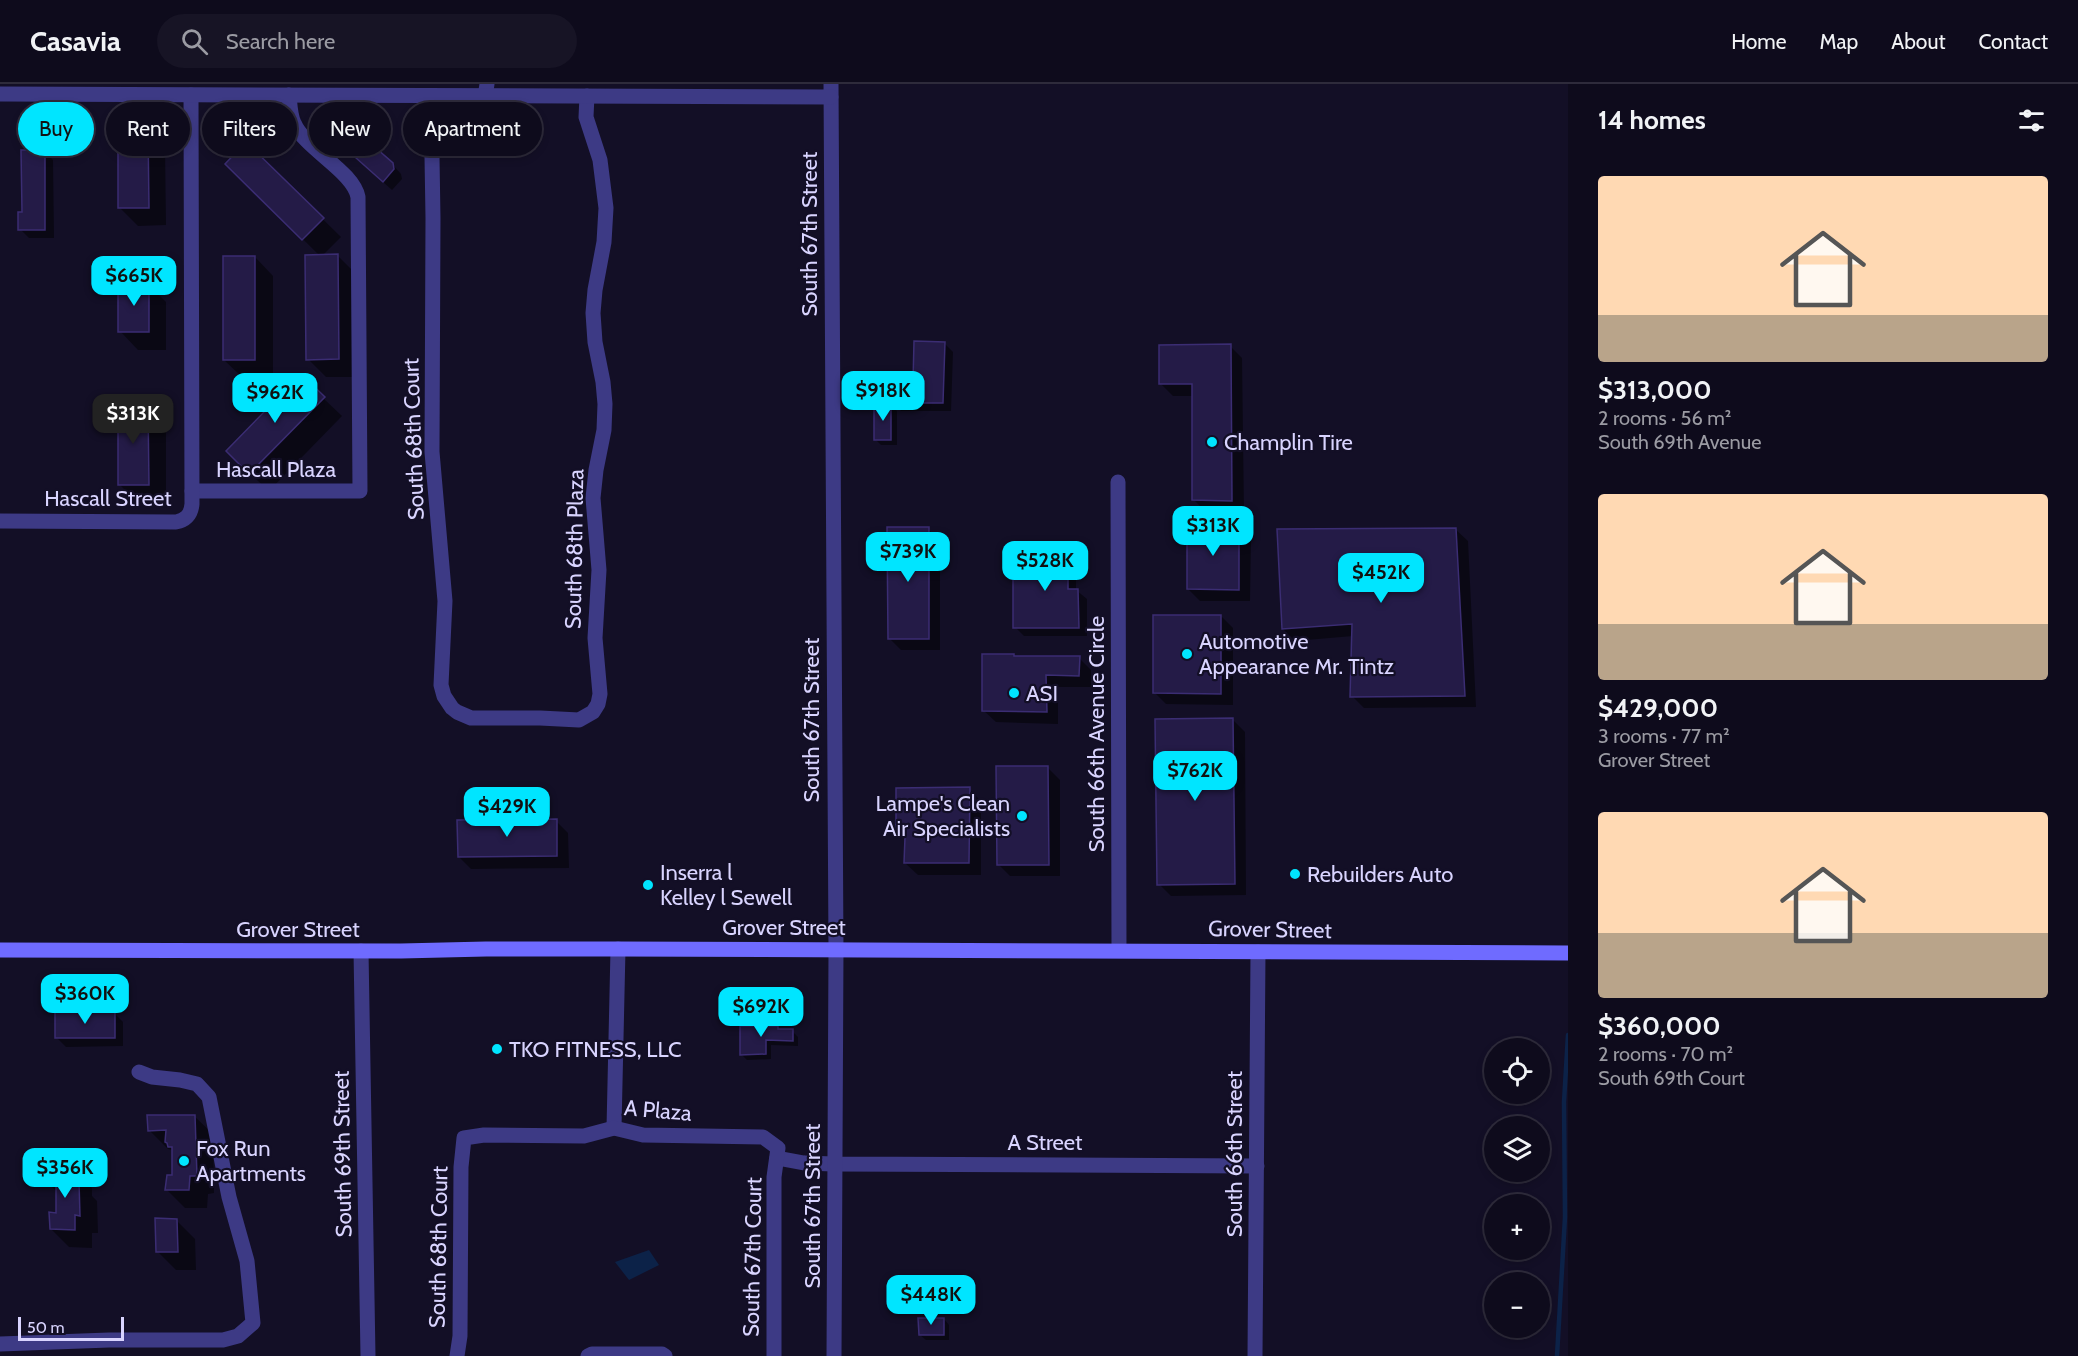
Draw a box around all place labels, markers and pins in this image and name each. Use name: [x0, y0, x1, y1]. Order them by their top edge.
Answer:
pin: $665K: [92, 256, 176, 307]
pin: $918K: [841, 371, 925, 422]
pin: $962K: [233, 373, 317, 424]
pin: $313K: [91, 394, 175, 445]
place label: Champlin Tire: [1224, 429, 1353, 456]
marker: Champlin Tire: [1205, 435, 1219, 449]
pin: $313K: [1171, 506, 1255, 557]
pin: $739K: [866, 532, 950, 583]
pin: $528K: [1003, 541, 1087, 592]
pin: $452K: [1339, 553, 1423, 604]
place label: Automotive Appearance Mr. Tintz: [1199, 628, 1394, 680]
marker: Automotive Appearance Mr. Tintz: [1180, 647, 1194, 661]
place label: ASI: [1026, 680, 1058, 707]
marker: ASI: [1007, 686, 1021, 700]
pin: $762K: [1153, 751, 1237, 802]
pin: $429K: [465, 787, 549, 838]
place label: Lampe's Clean Air Specialists: [876, 790, 1010, 842]
marker: Lampe's Clean Air Specialists: [1015, 809, 1029, 823]
place label: Inserra l Kelley l Sewell: [660, 859, 793, 911]
place label: Rebuilders Auto: [1307, 861, 1453, 888]
marker: Rebuilders Auto: [1288, 867, 1302, 881]
marker: Inserra l Kelley l Sewell: [641, 878, 655, 892]
pin: $360K: [43, 974, 127, 1025]
pin: $692K: [719, 987, 803, 1038]
place label: TKO FITNESS, LLC: [509, 1036, 681, 1063]
marker: TKO FITNESS, LLC: [490, 1042, 504, 1056]
place label: Fox Run Apartments: [196, 1135, 306, 1187]
pin: $356K: [23, 1148, 107, 1199]
marker: Fox Run Apartments: [177, 1154, 191, 1168]
pin: $448K: [889, 1275, 973, 1326]

